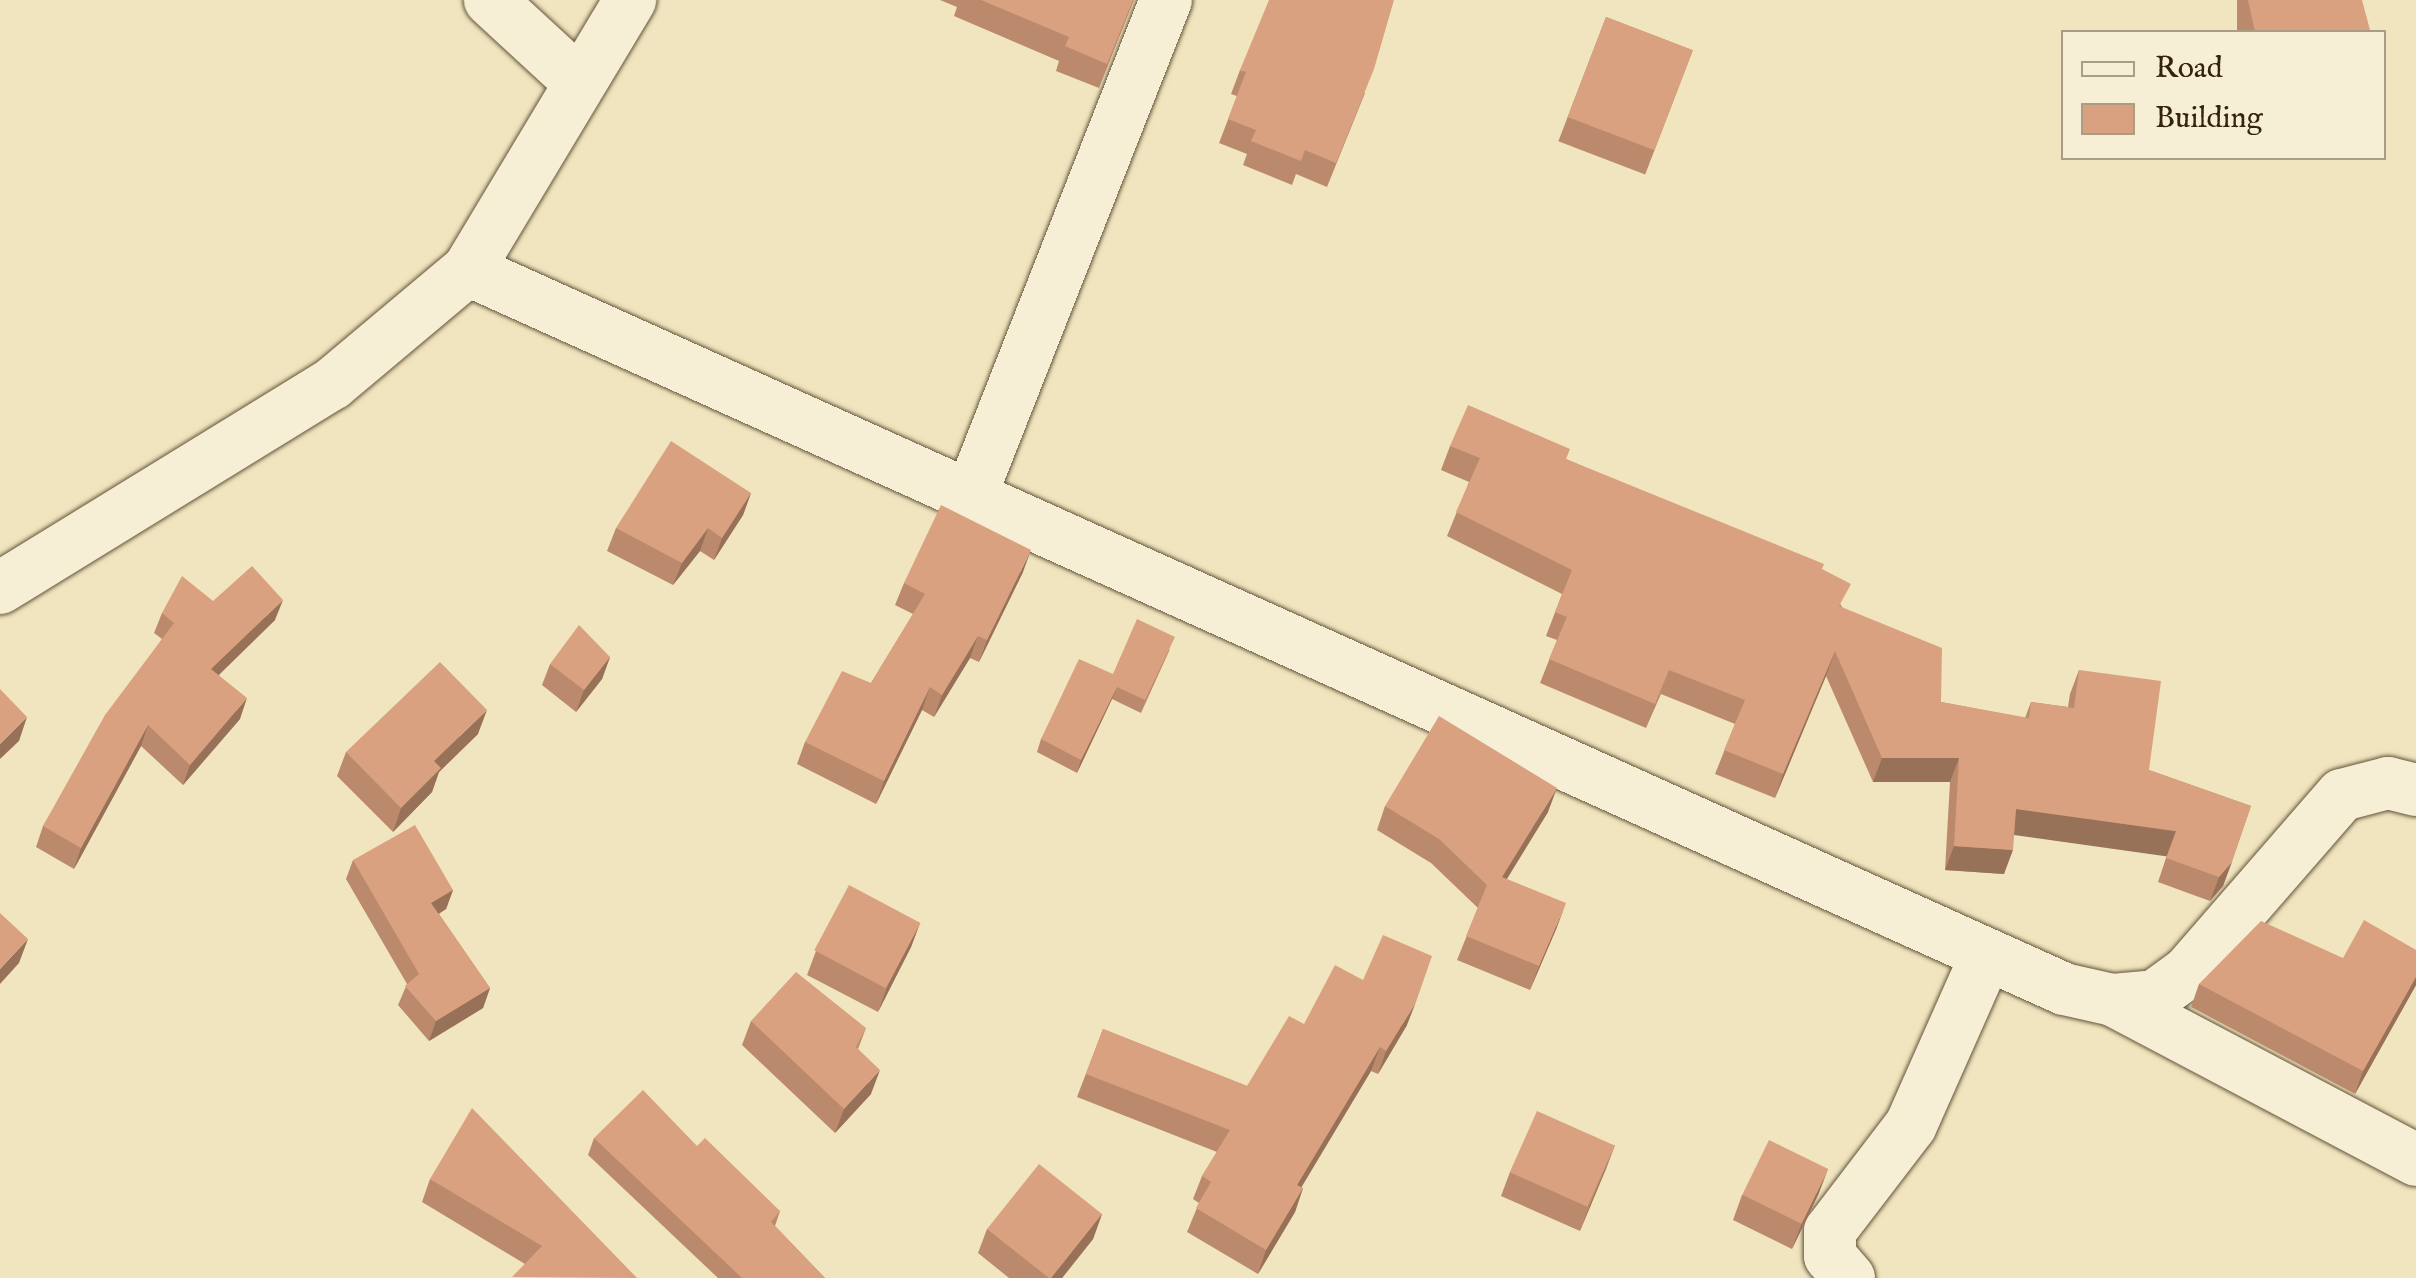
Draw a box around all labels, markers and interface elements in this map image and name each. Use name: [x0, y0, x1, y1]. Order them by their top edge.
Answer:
legend: [2061, 30, 2386, 160]
text: Road: [2155, 50, 2223, 88]
text: Building: [2155, 100, 2263, 138]

